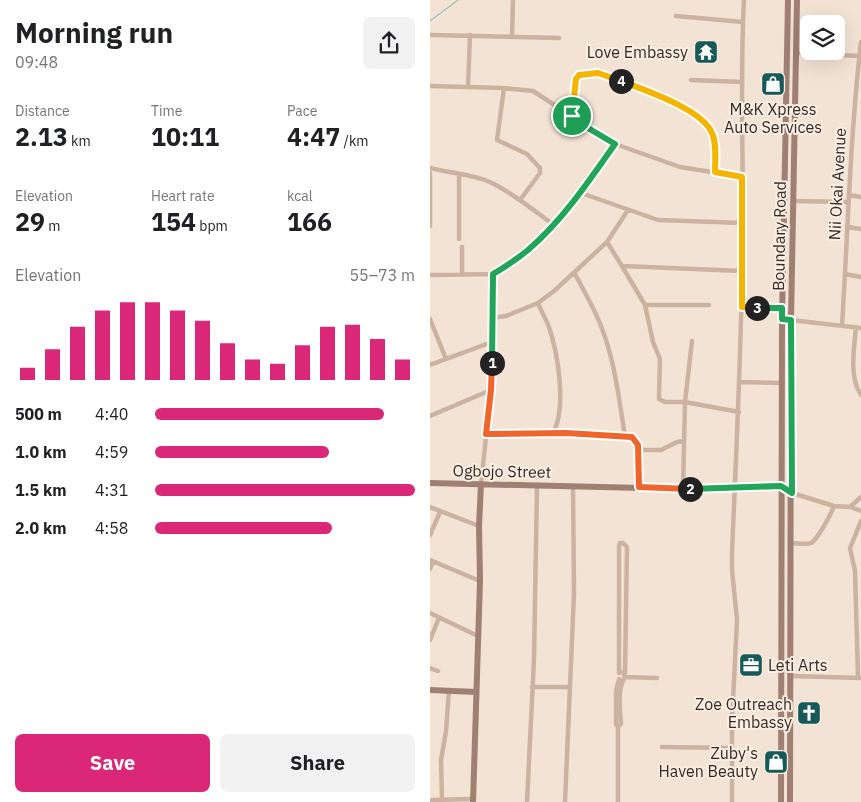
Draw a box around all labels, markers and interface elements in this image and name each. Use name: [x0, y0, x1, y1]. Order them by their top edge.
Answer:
text: Morning run: [15, 14, 173, 51]
map controls: [800, 15, 845, 60]
button: layers: [800, 15, 845, 60]
button: share: [363, 17, 415, 69]
temple icon: Love Embassy: [693, 39, 719, 65]
place label: Love Embassy: [587, 42, 688, 62]
text: 09:48: [15, 52, 58, 72]
pin: 4: [608, 68, 634, 94]
shop icon: M&K Xpress Auto Services: [760, 71, 786, 97]
text: 4: [617, 72, 626, 90]
pin: [551, 95, 593, 137]
place label: M&K Xpress Auto Services: [724, 99, 822, 137]
text: Distance: [15, 102, 70, 120]
text: Time: [151, 102, 182, 120]
text: Pace: [287, 102, 317, 120]
icon: arrive: [558, 102, 586, 130]
text: 2.13: [15, 120, 68, 153]
text: 10:11: [151, 120, 219, 153]
text: 4:47: [287, 120, 340, 153]
street label: Nii Okai Avenue: [824, 127, 850, 241]
text: km: [68, 132, 91, 150]
text: /km: [340, 132, 369, 150]
street label: Boundary Road: [768, 181, 790, 291]
text: Elevation: [15, 187, 73, 205]
text: Heart rate: [151, 187, 215, 205]
text: kcal: [287, 187, 312, 205]
text: 29: [15, 205, 45, 238]
text: 154: [151, 205, 196, 238]
text: 166: [287, 205, 332, 238]
text: m: [45, 217, 61, 235]
text: bpm: [196, 217, 228, 235]
text: Elevation: [15, 265, 81, 285]
text: 55–73 m: [349, 265, 415, 285]
pin: 3: [744, 296, 770, 320]
text: 3: [753, 299, 762, 317]
pin: 1: [480, 350, 504, 376]
text: 1: [488, 354, 497, 372]
text: 500 m: [15, 404, 62, 424]
text: 4:40: [95, 404, 128, 424]
text: 1.0 km: [15, 442, 66, 462]
text: 4:59: [95, 442, 128, 462]
street label: Ogbojo Street: [453, 460, 551, 482]
pin: 2: [678, 476, 702, 502]
text: 1.5 km: [15, 480, 66, 500]
text: 4:31: [95, 480, 128, 500]
text: 2: [686, 480, 695, 498]
text: 2.0 km: [15, 518, 66, 538]
text: 4:58: [95, 518, 128, 538]
office icon: Leti Arts: [738, 652, 764, 678]
place label: Leti Arts: [768, 655, 828, 675]
place label: Zoe Outreach Embassy: [695, 694, 792, 732]
church icon: Zoe Outreach Embassy: [796, 700, 822, 726]
button: Save: [15, 734, 210, 792]
button: Share: [220, 734, 415, 792]
place label: Zuby's Haven Beauty: [658, 743, 758, 781]
shop icon: Zuby's Haven Beauty: [763, 749, 789, 775]

